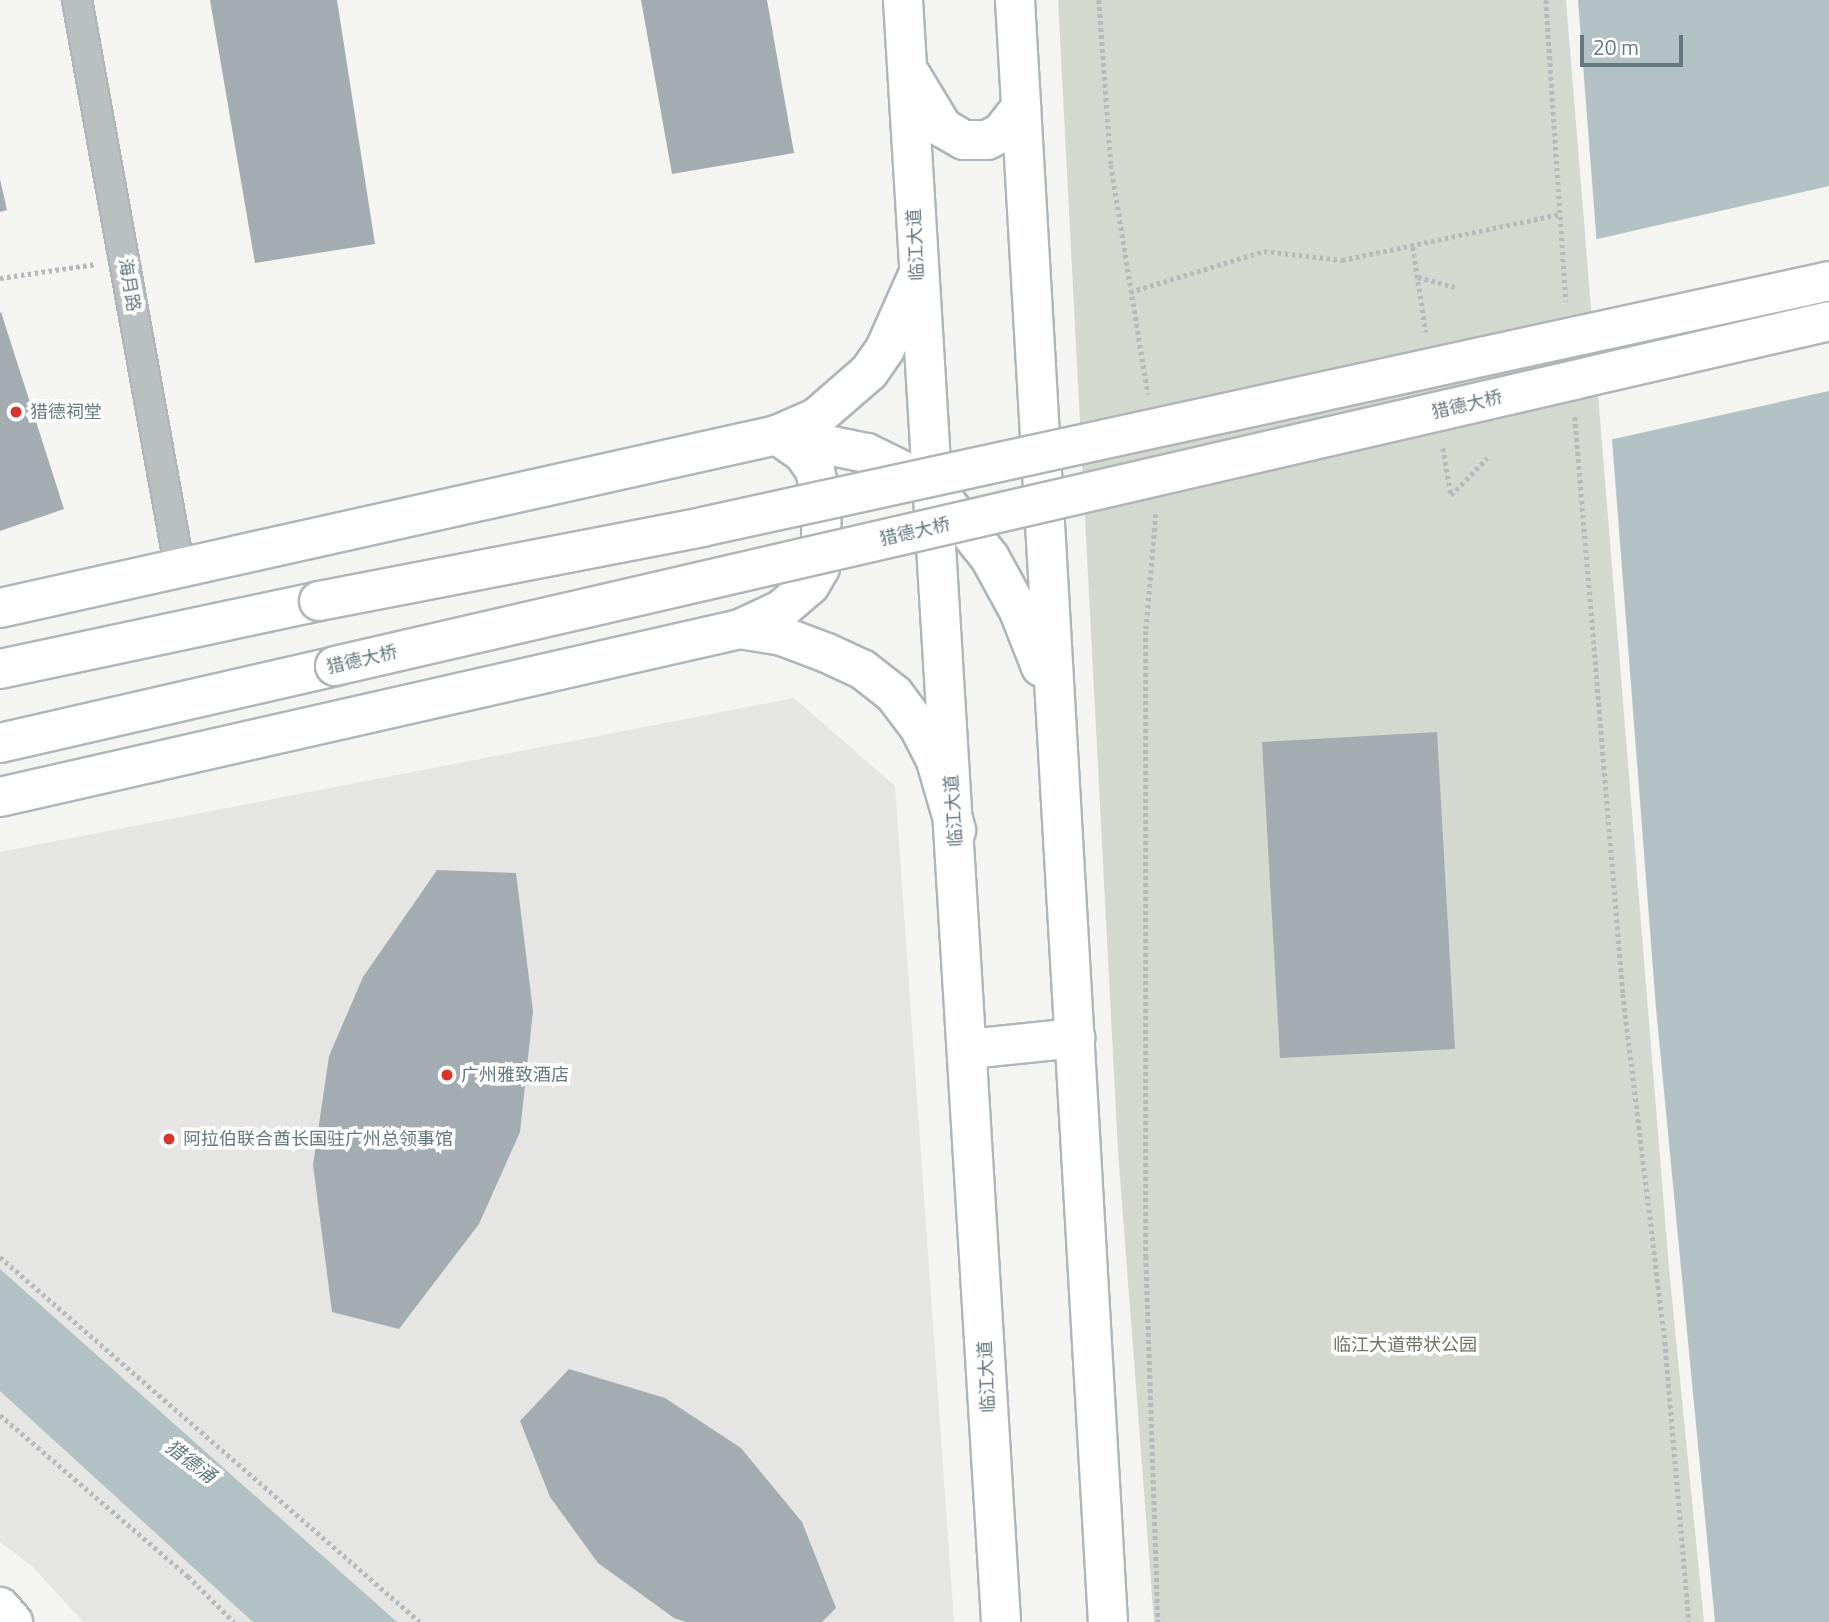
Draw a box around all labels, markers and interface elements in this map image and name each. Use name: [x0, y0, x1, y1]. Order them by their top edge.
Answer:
scale bar: [1584, 21, 1687, 65]
text: 20 m: [1593, 31, 1639, 63]
street label: 临江大道: [903, 208, 929, 282]
street label: 海月路: [114, 257, 144, 313]
street label: 猎德大桥: [1429, 386, 1505, 424]
place label: 猎德祠堂: [30, 401, 102, 423]
marker: 猎德祠堂: [8, 404, 24, 420]
street label: 猎德大桥: [877, 513, 953, 551]
street label: 猎德大桥: [324, 641, 400, 679]
street label: 临江大道: [941, 774, 967, 848]
place label: 广州雅致酒店: [461, 1064, 569, 1086]
marker: 广州雅致酒店: [439, 1067, 455, 1083]
place label: 阿拉伯联合酋长国驻广州总领事馆: [183, 1128, 453, 1150]
marker: 阿拉伯联合酋长国驻广州总领事馆: [161, 1131, 177, 1147]
park label: 临江大道带状公园: [1333, 1334, 1477, 1356]
street label: 临江大道: [974, 1340, 1000, 1414]
water label: 猎德涌: [161, 1435, 221, 1487]

